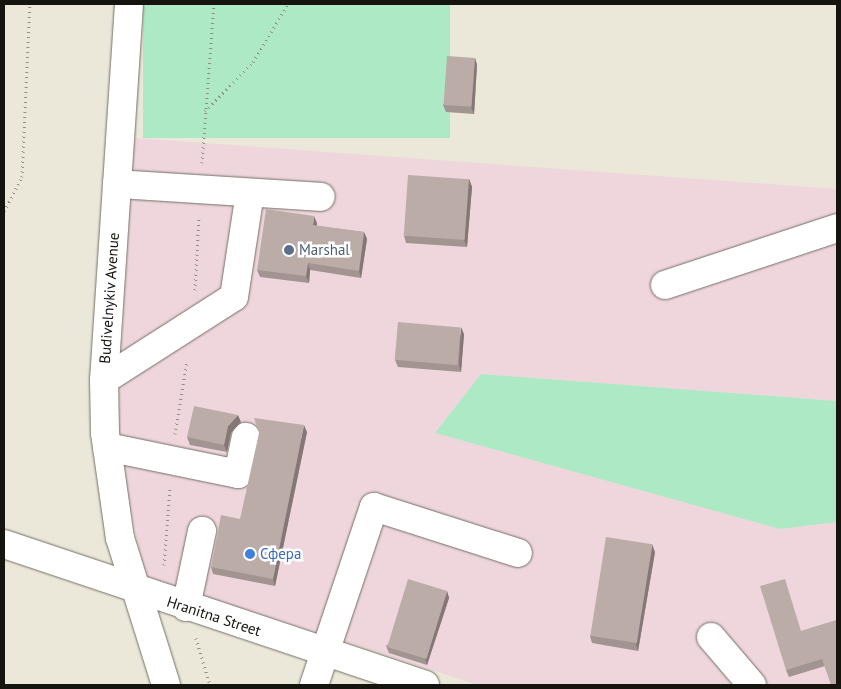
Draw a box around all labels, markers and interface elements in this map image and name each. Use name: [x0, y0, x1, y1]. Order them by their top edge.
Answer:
street label: Budivelnykiv Avenue: [95, 231, 123, 365]
place label: Marshal: [299, 241, 350, 259]
marker: Marshal: [283, 244, 295, 256]
place label: Сфера: [260, 545, 301, 563]
marker: Сфера: [244, 548, 256, 560]
street label: Hranitna Street: [165, 592, 263, 640]

